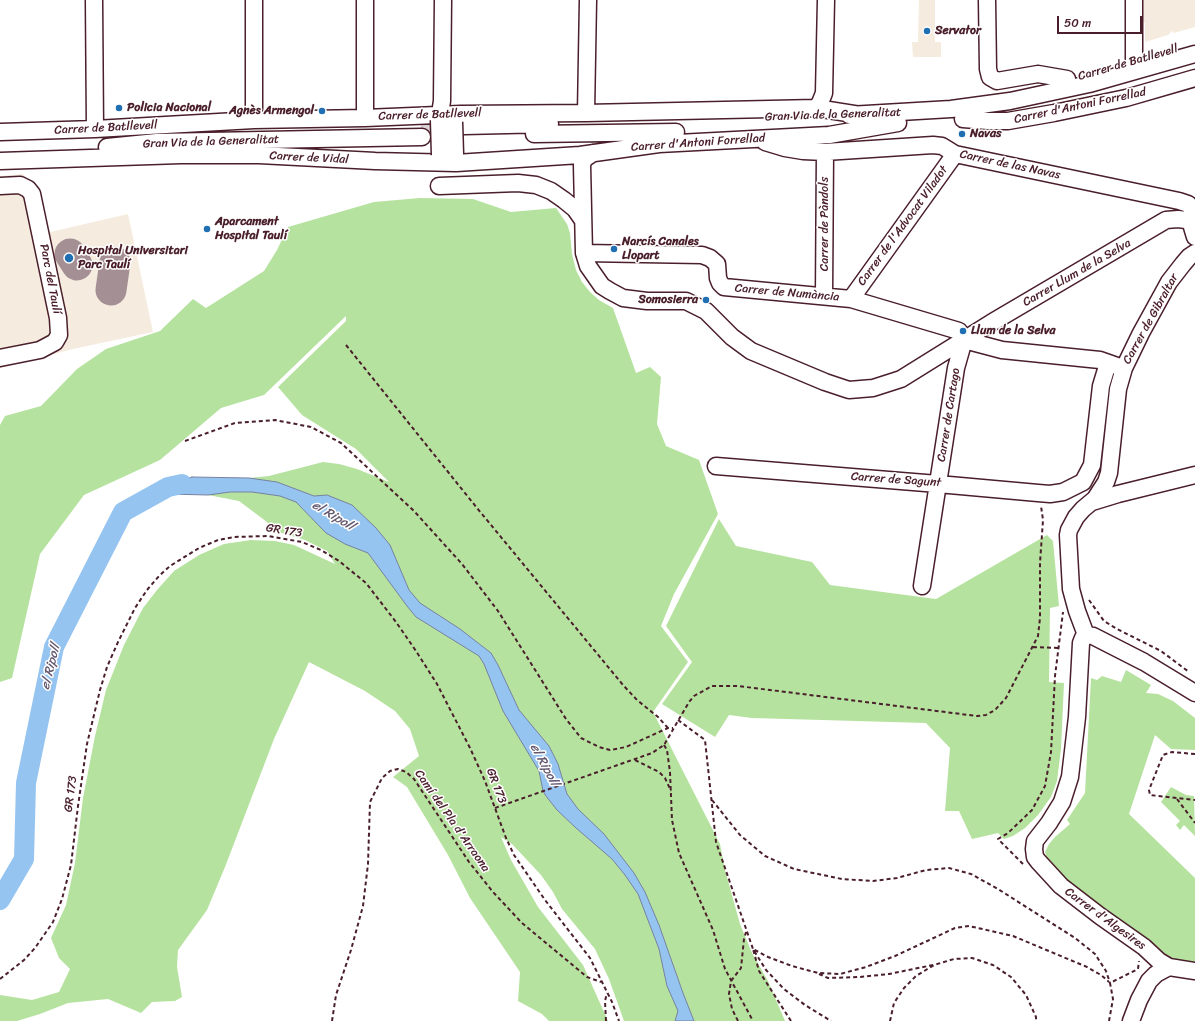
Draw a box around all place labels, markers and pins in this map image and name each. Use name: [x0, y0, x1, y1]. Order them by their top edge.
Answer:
place label: Servator: [935, 24, 981, 38]
marker: Servator: [922, 26, 932, 36]
place label: Policia Nacional: [127, 101, 211, 115]
marker: Policia Nacional: [114, 103, 124, 113]
place label: Agnès Armengol: [229, 104, 314, 118]
marker: Agnès Armengol: [317, 106, 327, 116]
place label: Navas: [970, 127, 1001, 141]
marker: Navas: [957, 129, 967, 139]
place label: Aparcament Hospital Taulí: [215, 215, 287, 243]
marker: Aparcament Hospital Taulí: [202, 224, 212, 234]
place label: Narcís Canales Llopart: [622, 235, 699, 263]
place label: Hospital Universitari Parc Taulí: [78, 244, 188, 272]
marker: Narcís Canales Llopart: [609, 244, 619, 254]
marker: Hospital Universitari Parc Taulí: [63, 252, 75, 264]
place label: Somosierra: [638, 293, 698, 307]
marker: Somosierra: [701, 295, 711, 305]
place label: Llum de la Selva: [971, 324, 1056, 338]
marker: Llum de la Selva: [958, 326, 968, 336]

